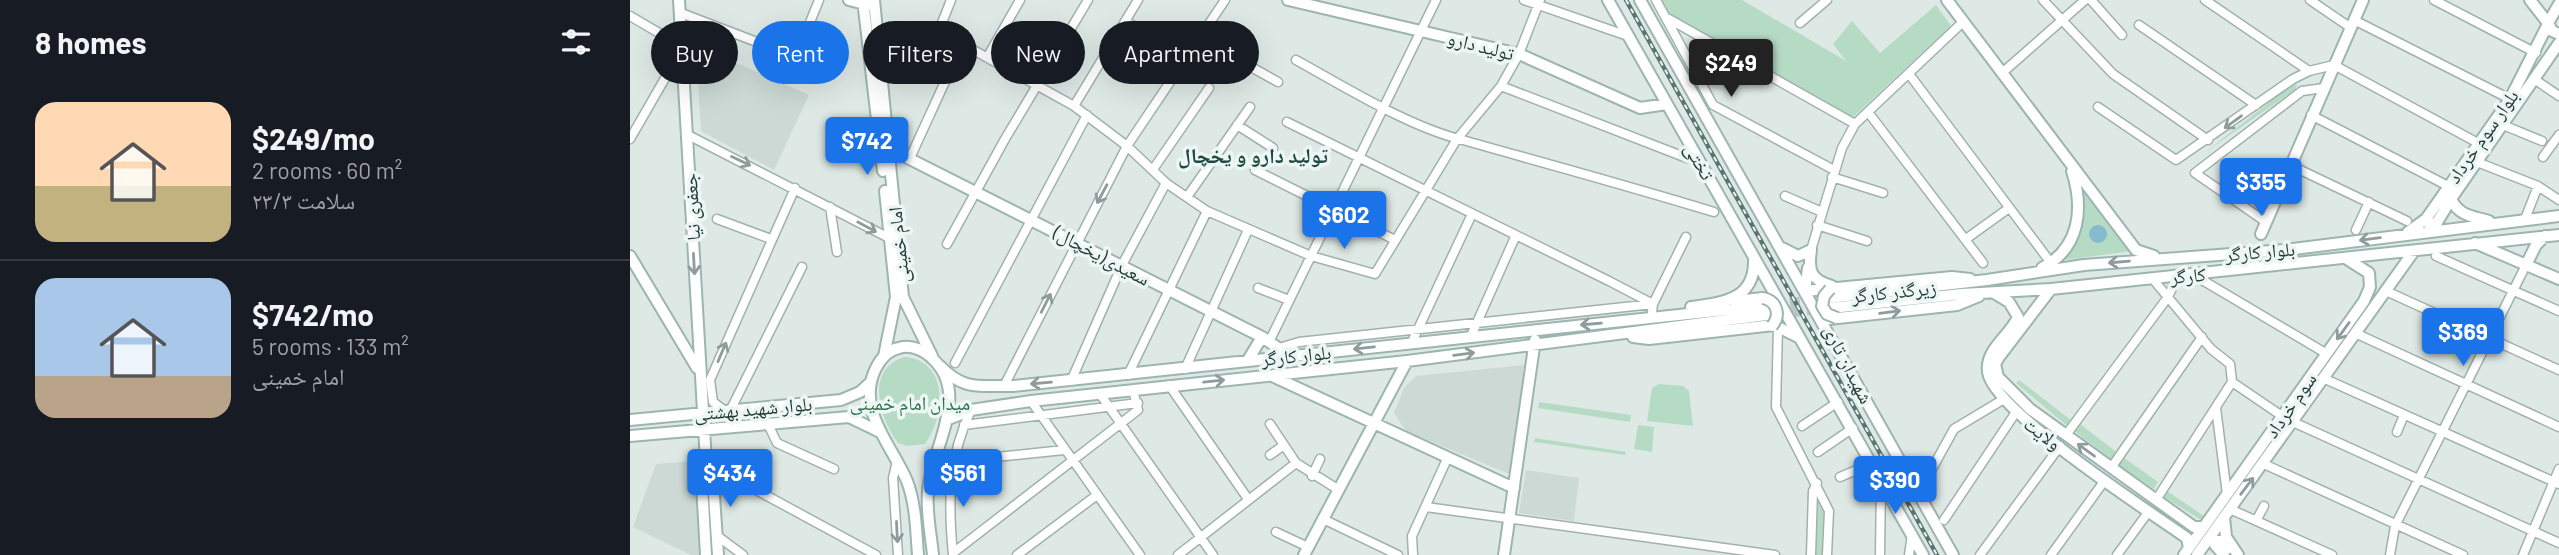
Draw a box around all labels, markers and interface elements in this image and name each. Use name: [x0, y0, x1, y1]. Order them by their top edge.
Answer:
chip: Buy: [651, 21, 738, 84]
chip: Rent: [752, 21, 849, 84]
chip: Filters: [863, 21, 977, 84]
chip: New: [991, 21, 1085, 84]
chip: Apartment: [1099, 21, 1259, 84]
icon: filters: [557, 23, 595, 61]
text: 8 homes: [35, 24, 146, 60]
street label: تولید دارو: [1445, 26, 1517, 65]
pin: $249: [1690, 40, 1772, 99]
text: $249: [1705, 48, 1757, 76]
street label: بلوار سوم خرداد: [2441, 85, 2525, 189]
one-way arrow: [2224, 115, 2243, 129]
pin: $742: [826, 118, 908, 177]
text: $249/mo: [252, 120, 375, 156]
text: $742: [841, 126, 893, 154]
icon: home: [91, 130, 175, 214]
street label: تختی: [1679, 138, 1720, 185]
district label: تولید دارو و یخچال: [1178, 142, 1328, 169]
one-way arrow: [730, 155, 751, 169]
text: 2 rooms · 60 m²: [252, 156, 402, 184]
pin: $355: [2220, 158, 2302, 218]
text: $355: [2236, 167, 2286, 195]
street label: جعفری نیا: [678, 173, 705, 241]
one-way arrow: [1094, 183, 1108, 204]
text: سلامت ۲۳/۳: [252, 186, 355, 214]
pin: $602: [1303, 191, 1385, 251]
text: $602: [1318, 200, 1370, 228]
street label: امام خمینی: [883, 205, 916, 284]
one-way arrow: [856, 220, 877, 234]
street label: سعیدی(یخچال): [1049, 220, 1154, 291]
one-way arrow: [2359, 233, 2382, 246]
street label: بلوار کارگر: [2223, 236, 2296, 267]
one-way arrow: [687, 252, 700, 275]
one-way arrow: [2108, 255, 2131, 268]
street label: کارگر: [2168, 262, 2207, 289]
street label: زیرگذر کارگر: [1849, 275, 1938, 308]
one-way arrow: [1039, 293, 1053, 314]
text: $742/mo: [252, 296, 374, 332]
icon: home: [91, 306, 175, 390]
one-way arrow: [1879, 306, 1901, 319]
pin: $369: [2422, 308, 2504, 368]
text: $369: [2438, 317, 2488, 345]
one-way arrow: [1580, 318, 1602, 331]
street label: شهیدان تاری: [1818, 321, 1879, 408]
one-way arrow: [2336, 321, 2350, 340]
text: 5 rooms · 133 m²: [252, 332, 409, 360]
street label: بلوار کارگر: [1259, 340, 1332, 371]
one-way arrow: [716, 341, 729, 363]
one-way arrow: [1353, 341, 1376, 354]
one-way arrow: [1452, 347, 1475, 360]
text: امام خمینی: [252, 362, 345, 390]
street label: سوم خرداد: [2259, 368, 2323, 444]
one-way arrow: [1202, 374, 1224, 387]
one-way arrow: [1030, 377, 1053, 390]
street label: بلوار شهید بهشتی: [693, 391, 813, 426]
park label: میدان امام خمینی: [850, 391, 970, 417]
street label: ولایت: [2019, 412, 2066, 455]
one-way arrow: [2077, 443, 2096, 458]
pin: $434: [689, 449, 771, 509]
pin: $561: [922, 449, 1004, 509]
pin: $390: [1854, 456, 1936, 516]
text: $434: [703, 458, 757, 486]
text: $561: [940, 458, 986, 486]
text: $390: [1870, 465, 1920, 493]
one-way arrow: [2239, 477, 2254, 496]
one-way arrow: [890, 521, 903, 544]

